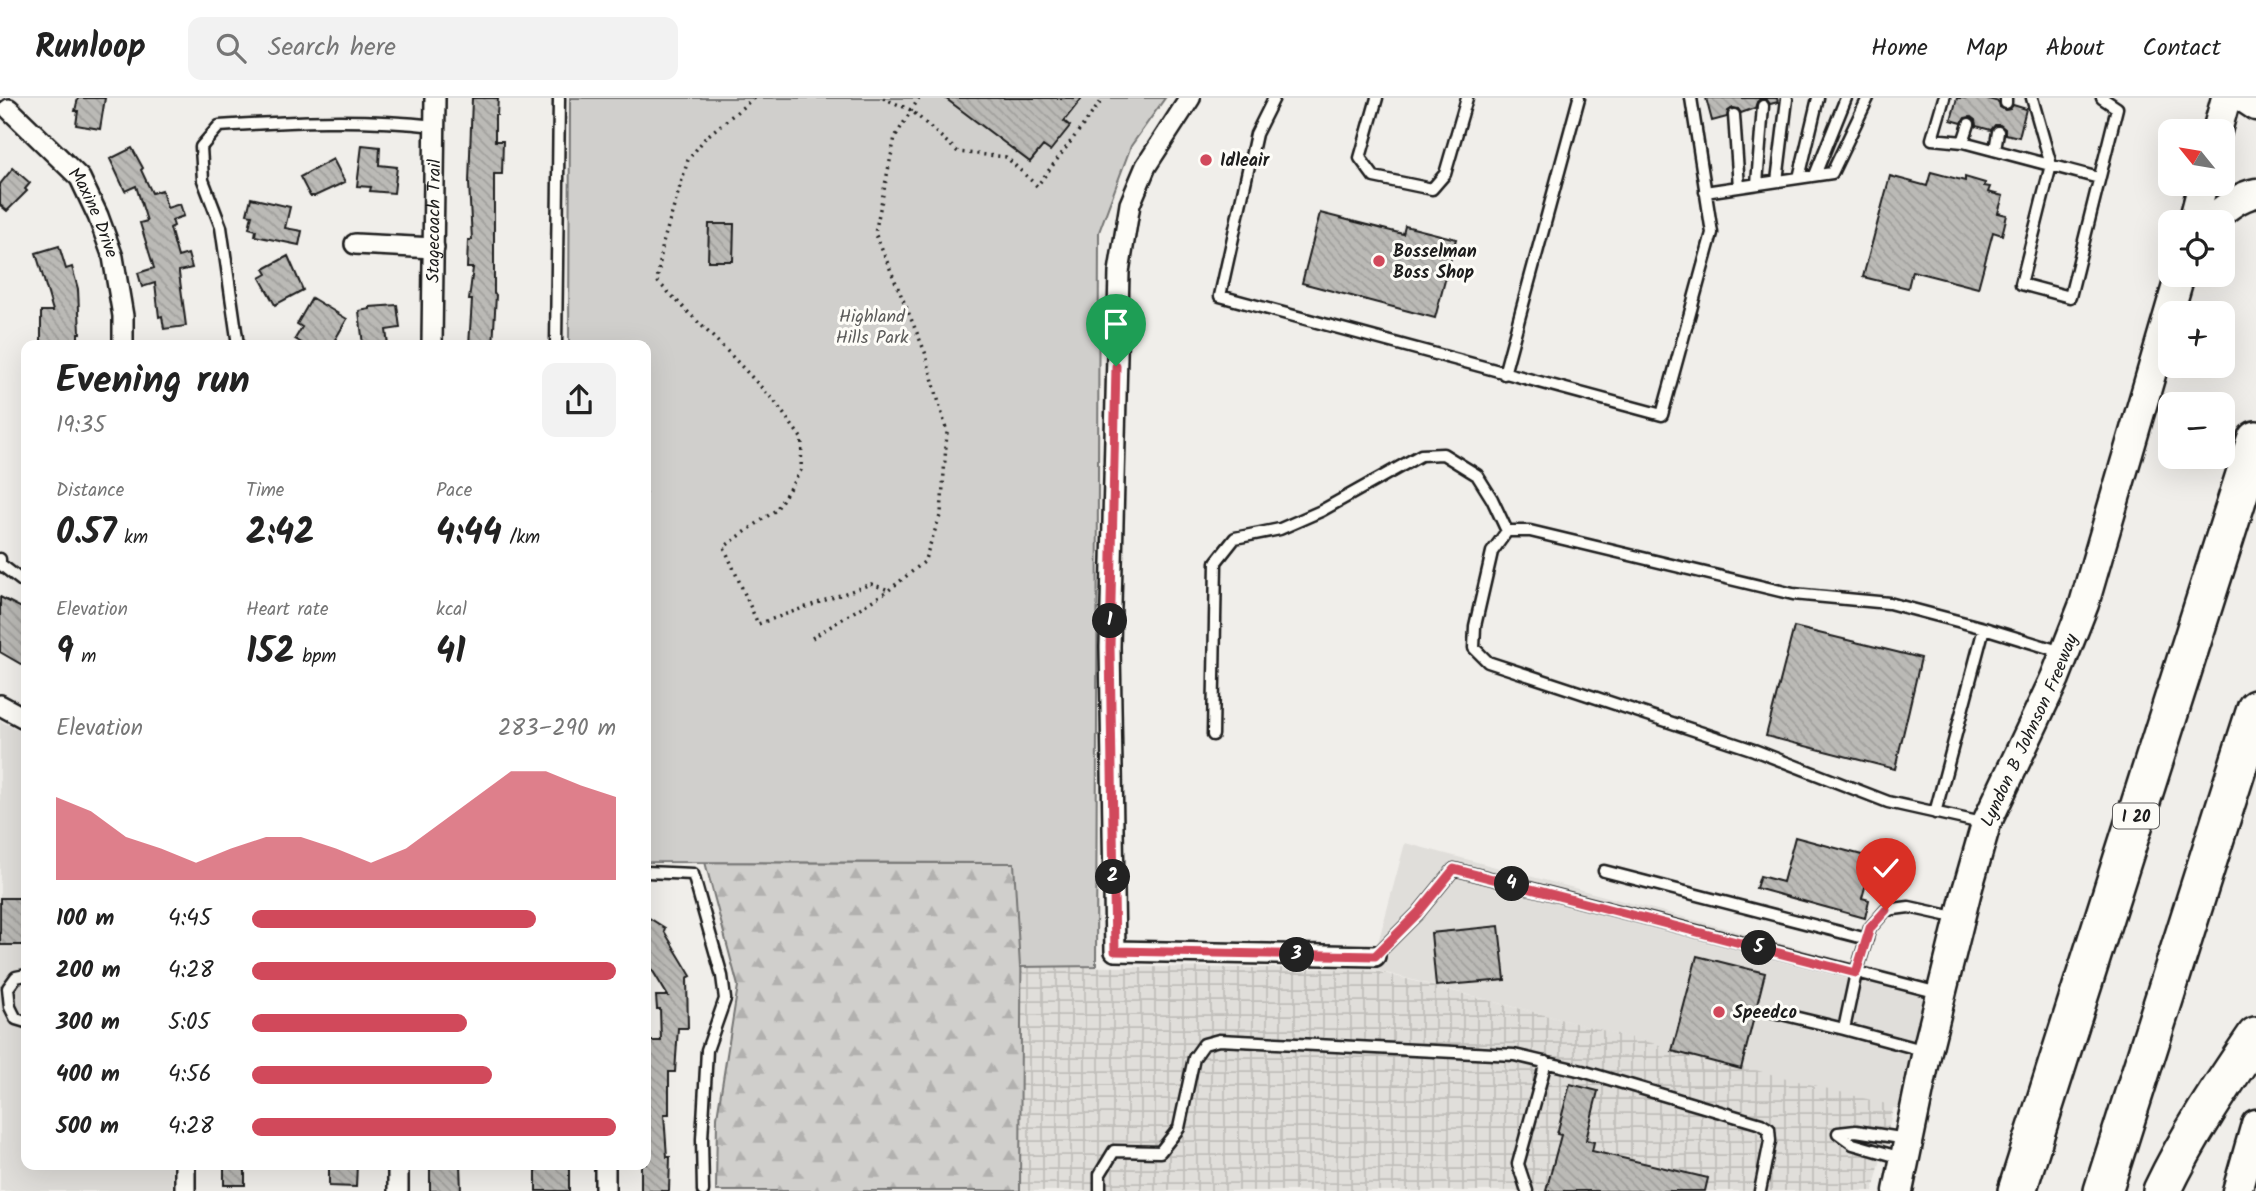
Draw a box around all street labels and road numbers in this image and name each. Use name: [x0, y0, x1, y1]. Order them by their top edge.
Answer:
street label: Stagecoach Trail: [420, 158, 450, 283]
street label: Maxine Drive: [61, 161, 125, 262]
street label: Lyndon B Johnson Freeway: [1974, 629, 2087, 832]
road number: I 20: [2113, 804, 2159, 828]

